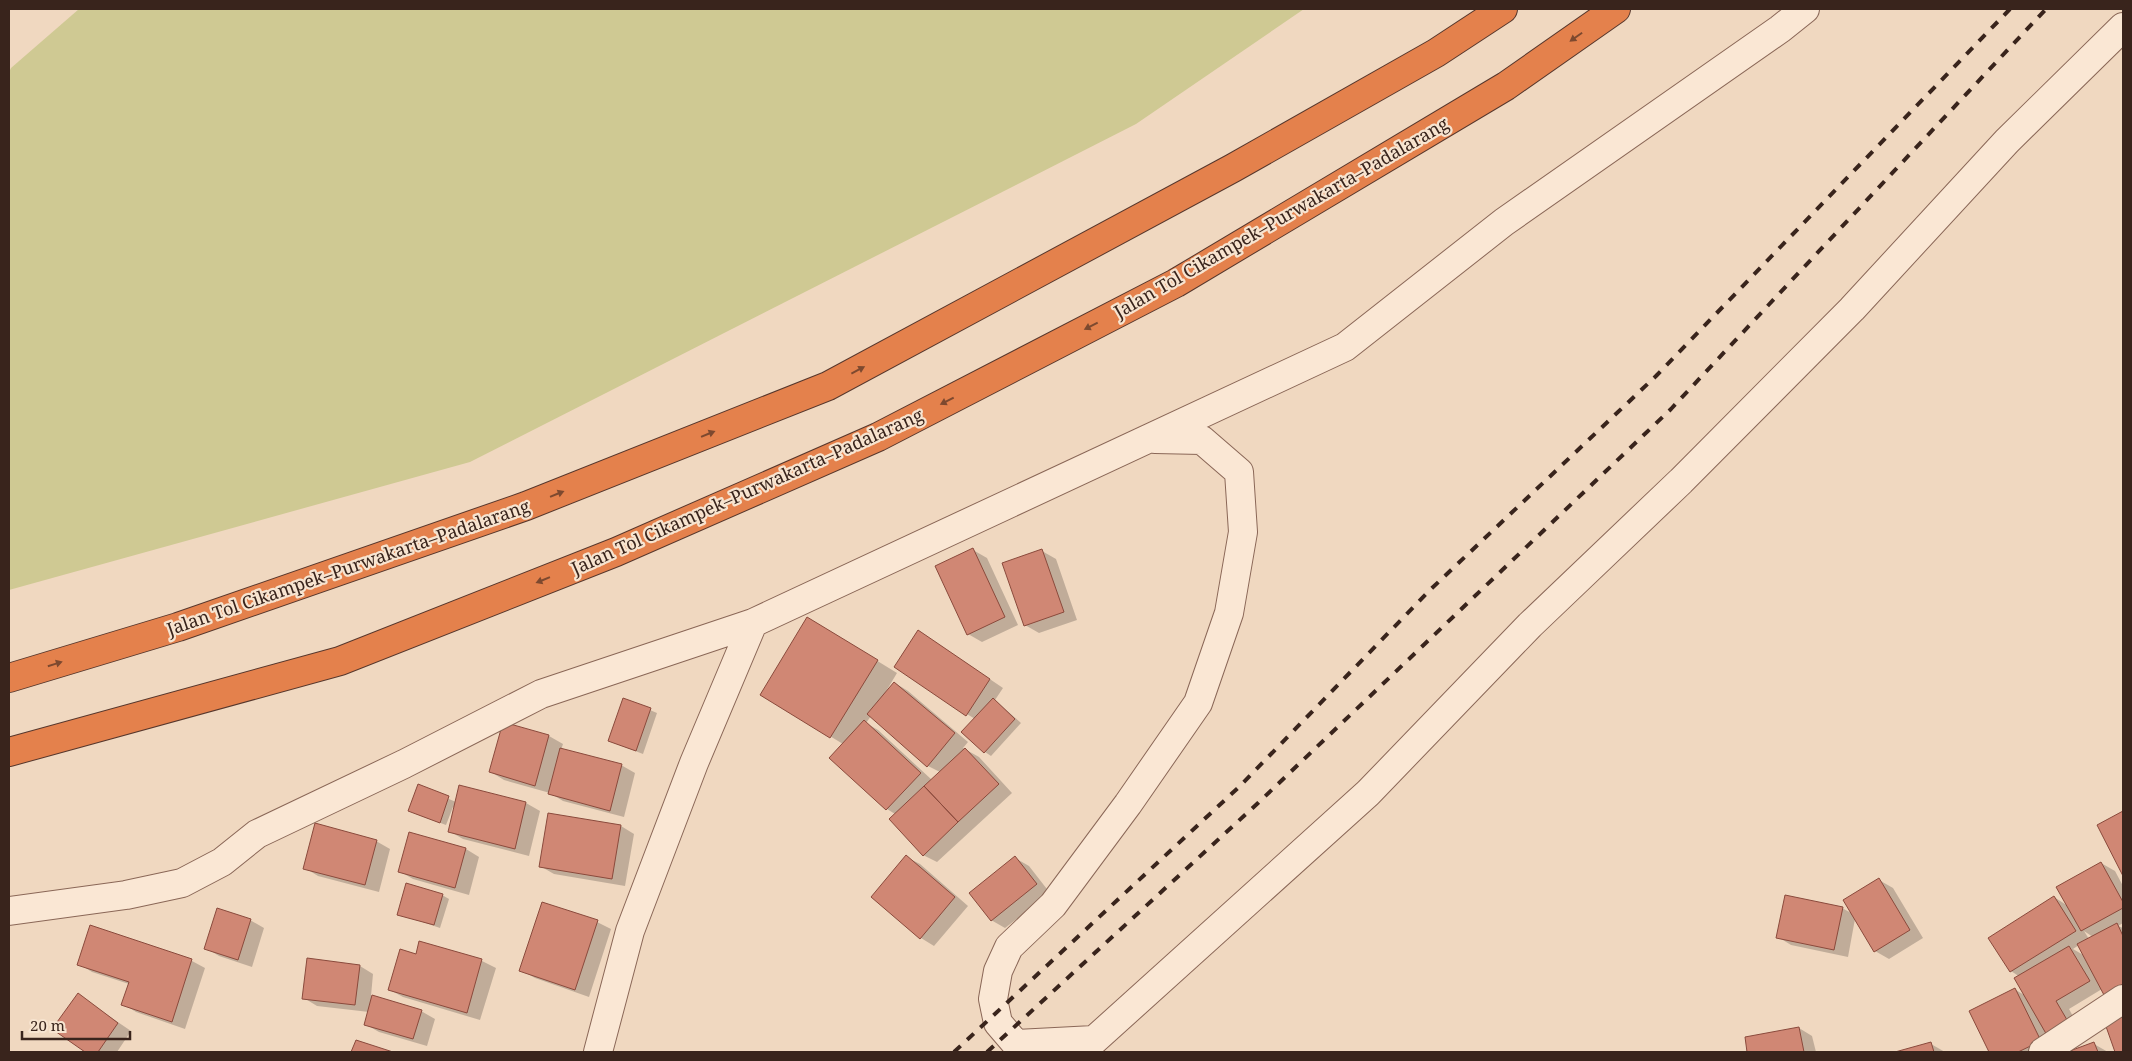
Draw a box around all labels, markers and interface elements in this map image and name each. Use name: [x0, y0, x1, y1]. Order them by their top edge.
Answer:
one-way arrow: [1569, 32, 1583, 42]
street label: Jalan Tol Cikampek–Purwakarta–Padalarang: [1108, 111, 1453, 324]
one-way arrow: [1084, 322, 1099, 330]
one-way arrow: [850, 366, 865, 374]
one-way arrow: [940, 397, 954, 405]
street label: Jalan Tol Cikampek–Purwakarta–Padalarang: [566, 402, 927, 580]
one-way arrow: [701, 429, 715, 437]
one-way arrow: [550, 489, 564, 497]
street label: Jalan Tol Cikampek–Purwakarta–Padalarang: [162, 493, 533, 641]
one-way arrow: [536, 577, 550, 585]
one-way arrow: [48, 659, 63, 667]
scale bar: [22, 1008, 130, 1040]
text: 20 m: [30, 1015, 65, 1035]

